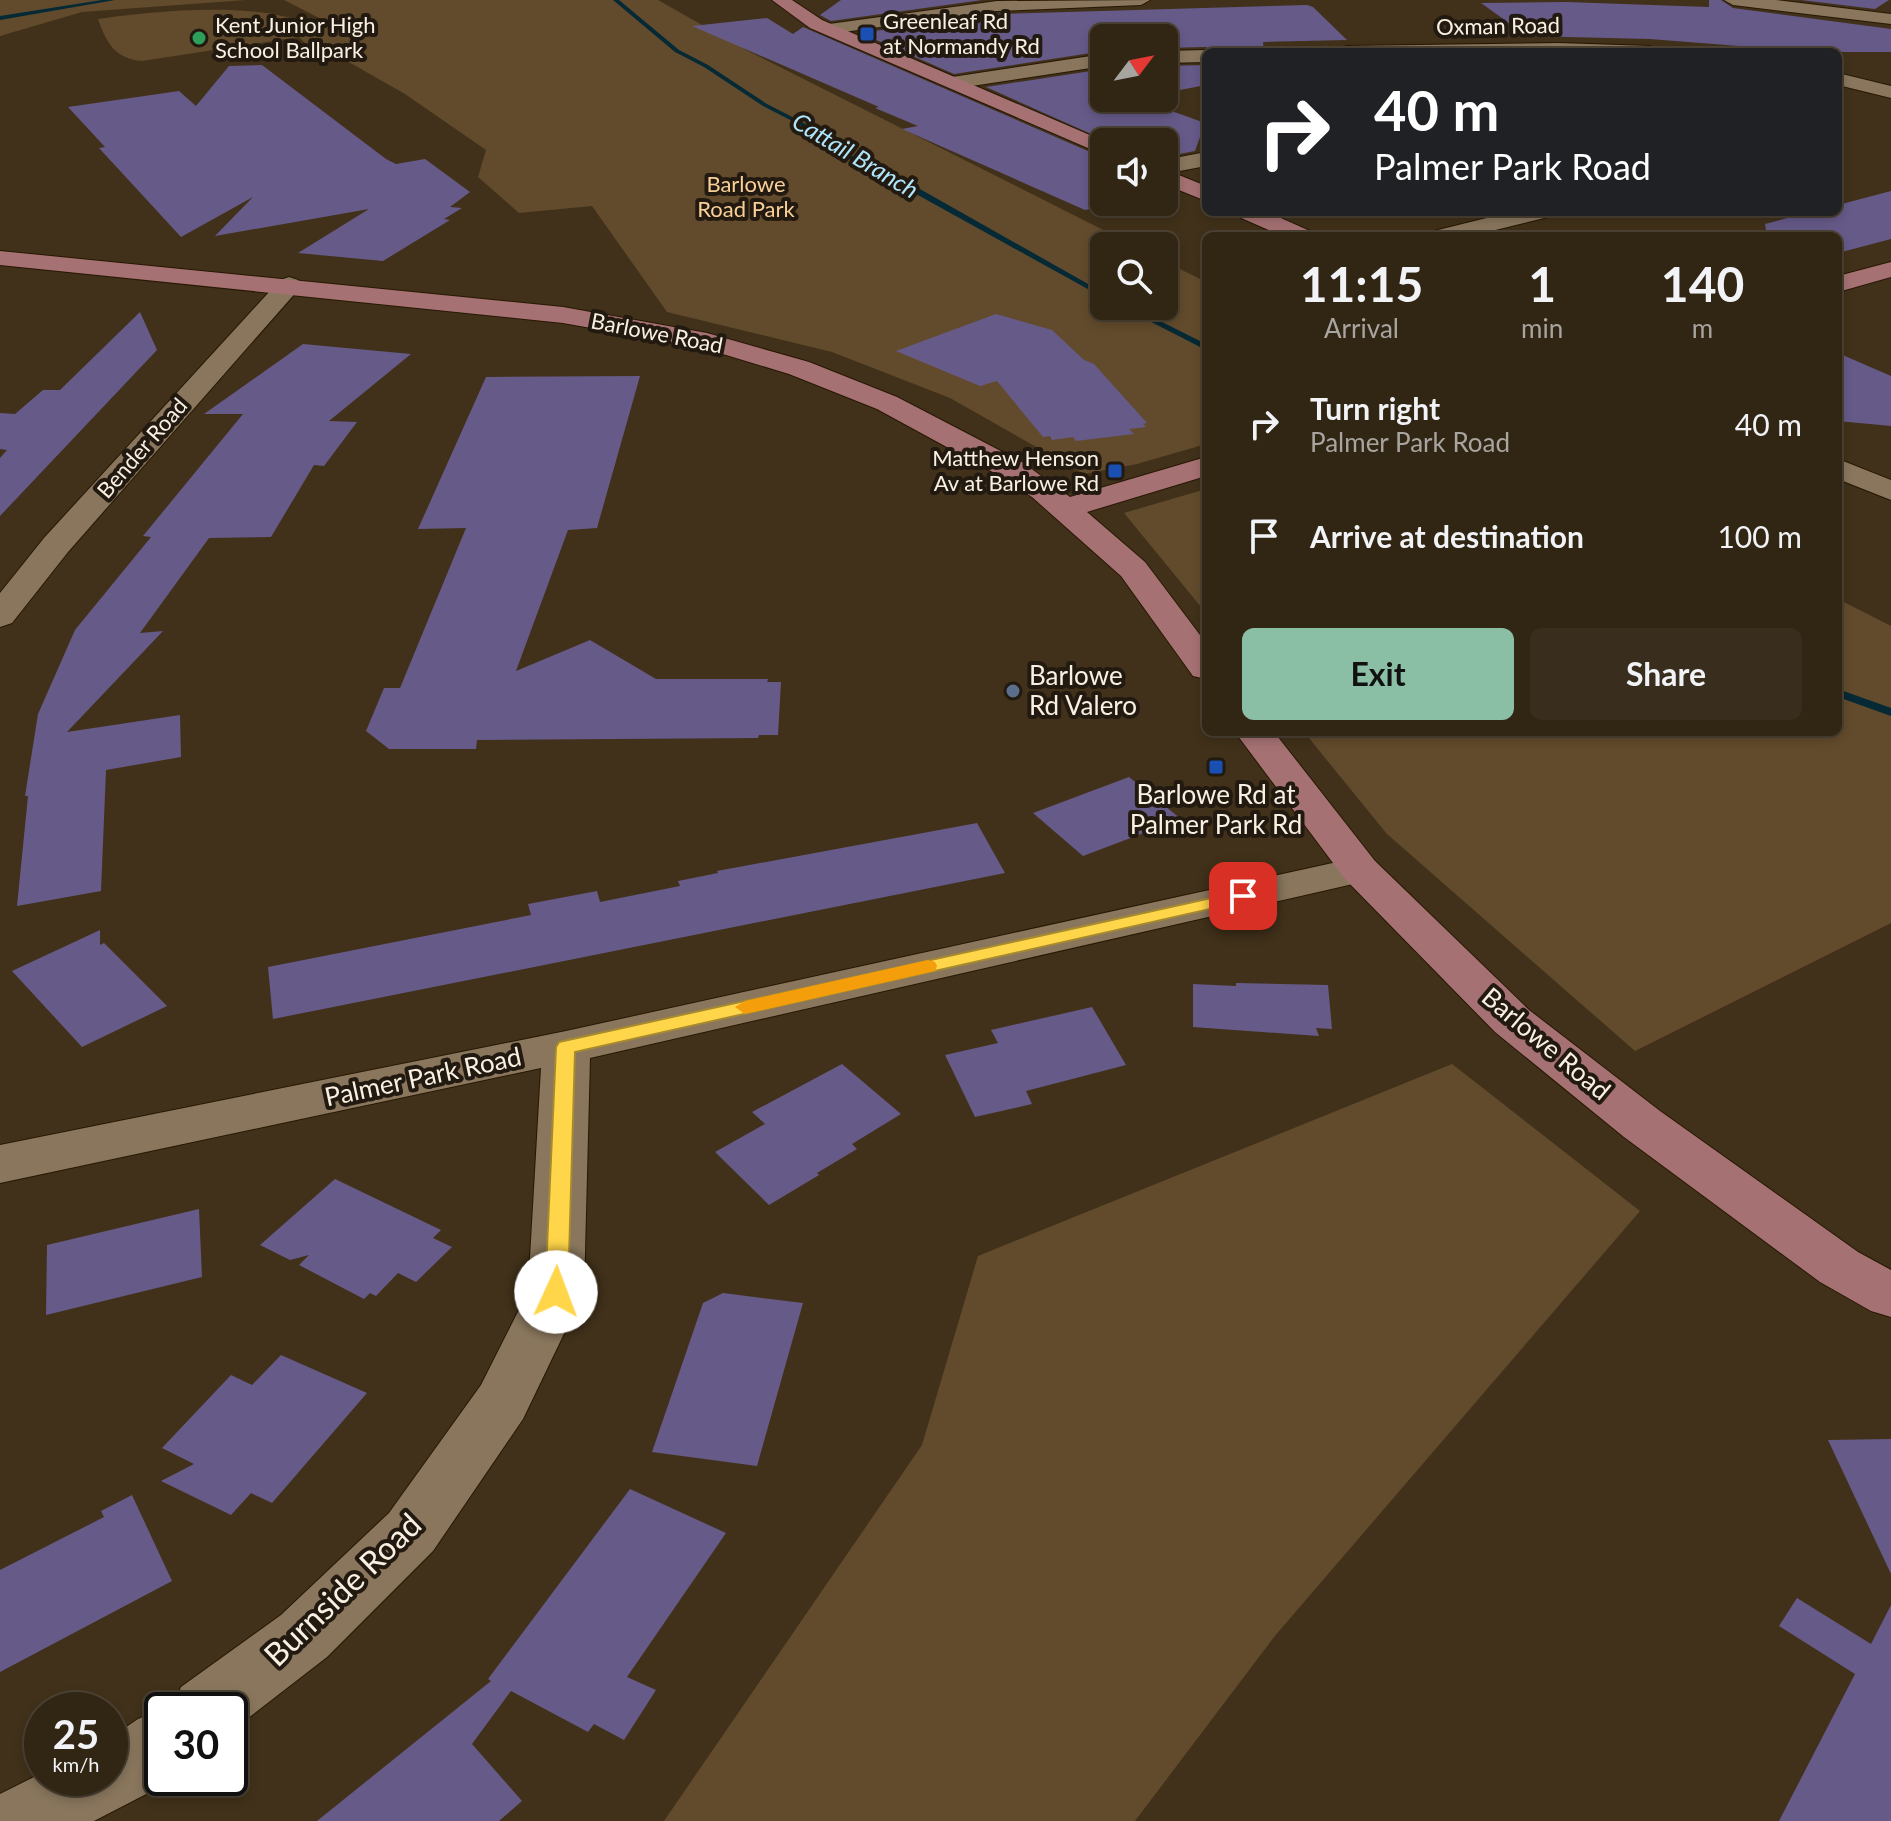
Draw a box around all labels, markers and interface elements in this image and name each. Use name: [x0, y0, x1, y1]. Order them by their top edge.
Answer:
place label: Greenleaf Rd at Normandy Rd: [883, 7, 1040, 59]
place label: Kent Junior High School Ballpark: [215, 11, 375, 63]
street label: Oxman Road: [1436, 11, 1560, 40]
north arrow: [1090, 24, 1178, 112]
map controls: [1090, 24, 1178, 320]
marker: Greenleaf Rd at Normandy Rd: [858, 25, 876, 43]
marker: Kent Junior High School Ballpark: [190, 29, 208, 47]
text: 40 m: [1374, 76, 1499, 143]
icon: right: [1242, 80, 1346, 184]
water label: Cattail Branch: [788, 106, 924, 204]
button: sound: [1090, 128, 1178, 216]
text: Palmer Park Road: [1374, 144, 1651, 188]
park label: Barlowe Road Park: [697, 170, 796, 222]
button: search: [1090, 232, 1178, 320]
text: 11:15: [1300, 255, 1423, 312]
text: 1: [1528, 255, 1556, 312]
text: 140: [1661, 255, 1744, 312]
street label: Barlowe Road: [589, 307, 725, 359]
text: Arrival: [1324, 312, 1399, 344]
text: min: [1521, 312, 1563, 344]
text: m: [1692, 312, 1713, 344]
text: Turn right: [1310, 390, 1440, 426]
street label: Bender Road: [91, 392, 192, 503]
icon: right: [1242, 402, 1286, 446]
text: 40 m: [1735, 406, 1802, 442]
text: Palmer Park Road: [1310, 426, 1510, 458]
place label: Matthew Henson Av at Barlowe Rd: [932, 444, 1099, 496]
marker: Matthew Henson Av at Barlowe Rd: [1106, 462, 1124, 480]
icon: arrive: [1242, 514, 1286, 558]
text: Arrive at destination: [1310, 518, 1584, 554]
text: 100 m: [1717, 518, 1802, 554]
button: Exit: [1242, 628, 1514, 720]
button: Share: [1530, 628, 1802, 720]
place label: Barlowe Rd Valero: [1029, 659, 1137, 721]
marker: Barlowe Rd Valero: [1004, 682, 1022, 700]
marker: Barlowe Rd at Palmer Park Rd: [1207, 758, 1225, 776]
place label: Barlowe Rd at Palmer Park Rd: [1130, 778, 1302, 840]
pin: [1209, 862, 1277, 930]
icon: arrive: [1221, 874, 1265, 918]
street label: Barlowe Road: [1476, 980, 1617, 1106]
street label: Palmer Park Road: [322, 1040, 524, 1112]
position arrow: [514, 1250, 598, 1334]
street label: Burnside Road: [255, 1504, 429, 1674]
speed limit sign: 30: [144, 1692, 248, 1796]
text: 25: [53, 1710, 99, 1758]
text: km/h: [53, 1752, 99, 1776]

